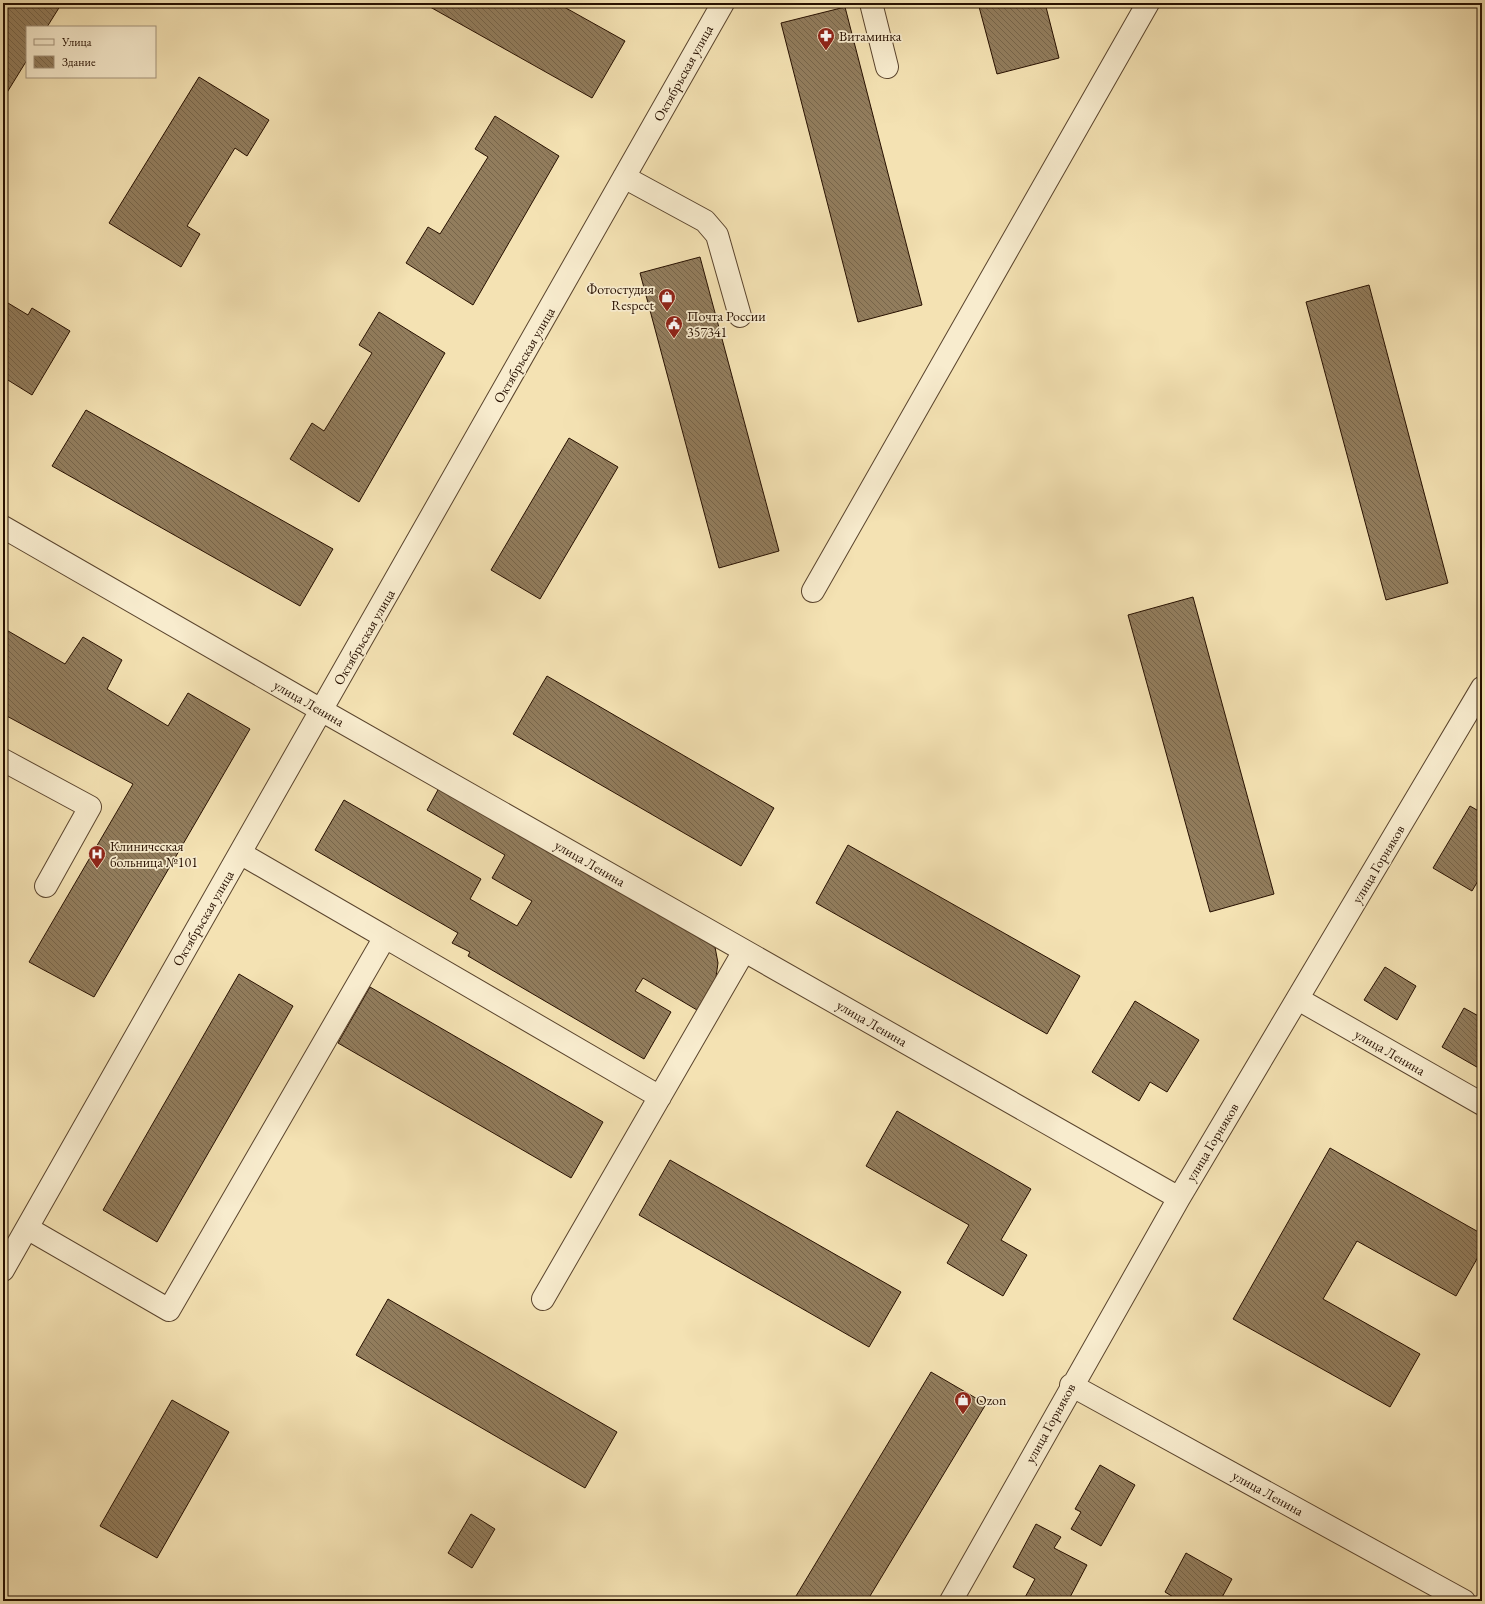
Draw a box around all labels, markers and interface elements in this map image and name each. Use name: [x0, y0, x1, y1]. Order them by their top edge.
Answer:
street label: Октябрьская улица: [649, 21, 717, 125]
legend: [26, 26, 156, 78]
pharmacy icon: Витаминка: [816, 26, 836, 51]
place label: Витаминка: [839, 27, 902, 45]
text: Улица: [61, 34, 92, 50]
text: Здание: [62, 54, 96, 70]
place label: Фотостудия Respect: [586, 280, 655, 314]
shop icon: Фотостудия Respect: [657, 287, 677, 312]
street label: Октябрьская улица: [489, 303, 559, 406]
place label: Почта России 357341: [687, 307, 766, 341]
public building icon: Почта России 357341: [664, 314, 684, 339]
street label: Октябрьская улица: [329, 585, 399, 688]
street label: улица Ленина: [271, 676, 348, 731]
street label: улица Горняков: [1347, 821, 1409, 907]
street label: улица Ленина: [552, 836, 629, 891]
place label: Клиническая больница №101: [110, 837, 198, 871]
hospital icon: Клиническая больница №101: [87, 844, 107, 869]
street label: Октябрьская улица: [168, 866, 238, 969]
street label: улица Ленина: [834, 996, 911, 1051]
street label: улица Ленина: [1352, 1025, 1429, 1080]
street label: улица Горняков: [1181, 1099, 1243, 1185]
street label: улица Горняков: [1021, 1380, 1079, 1466]
shop icon: Ozon: [953, 1390, 973, 1415]
place label: Ozon: [976, 1391, 1007, 1409]
street label: улица Ленина: [1229, 1466, 1307, 1520]

